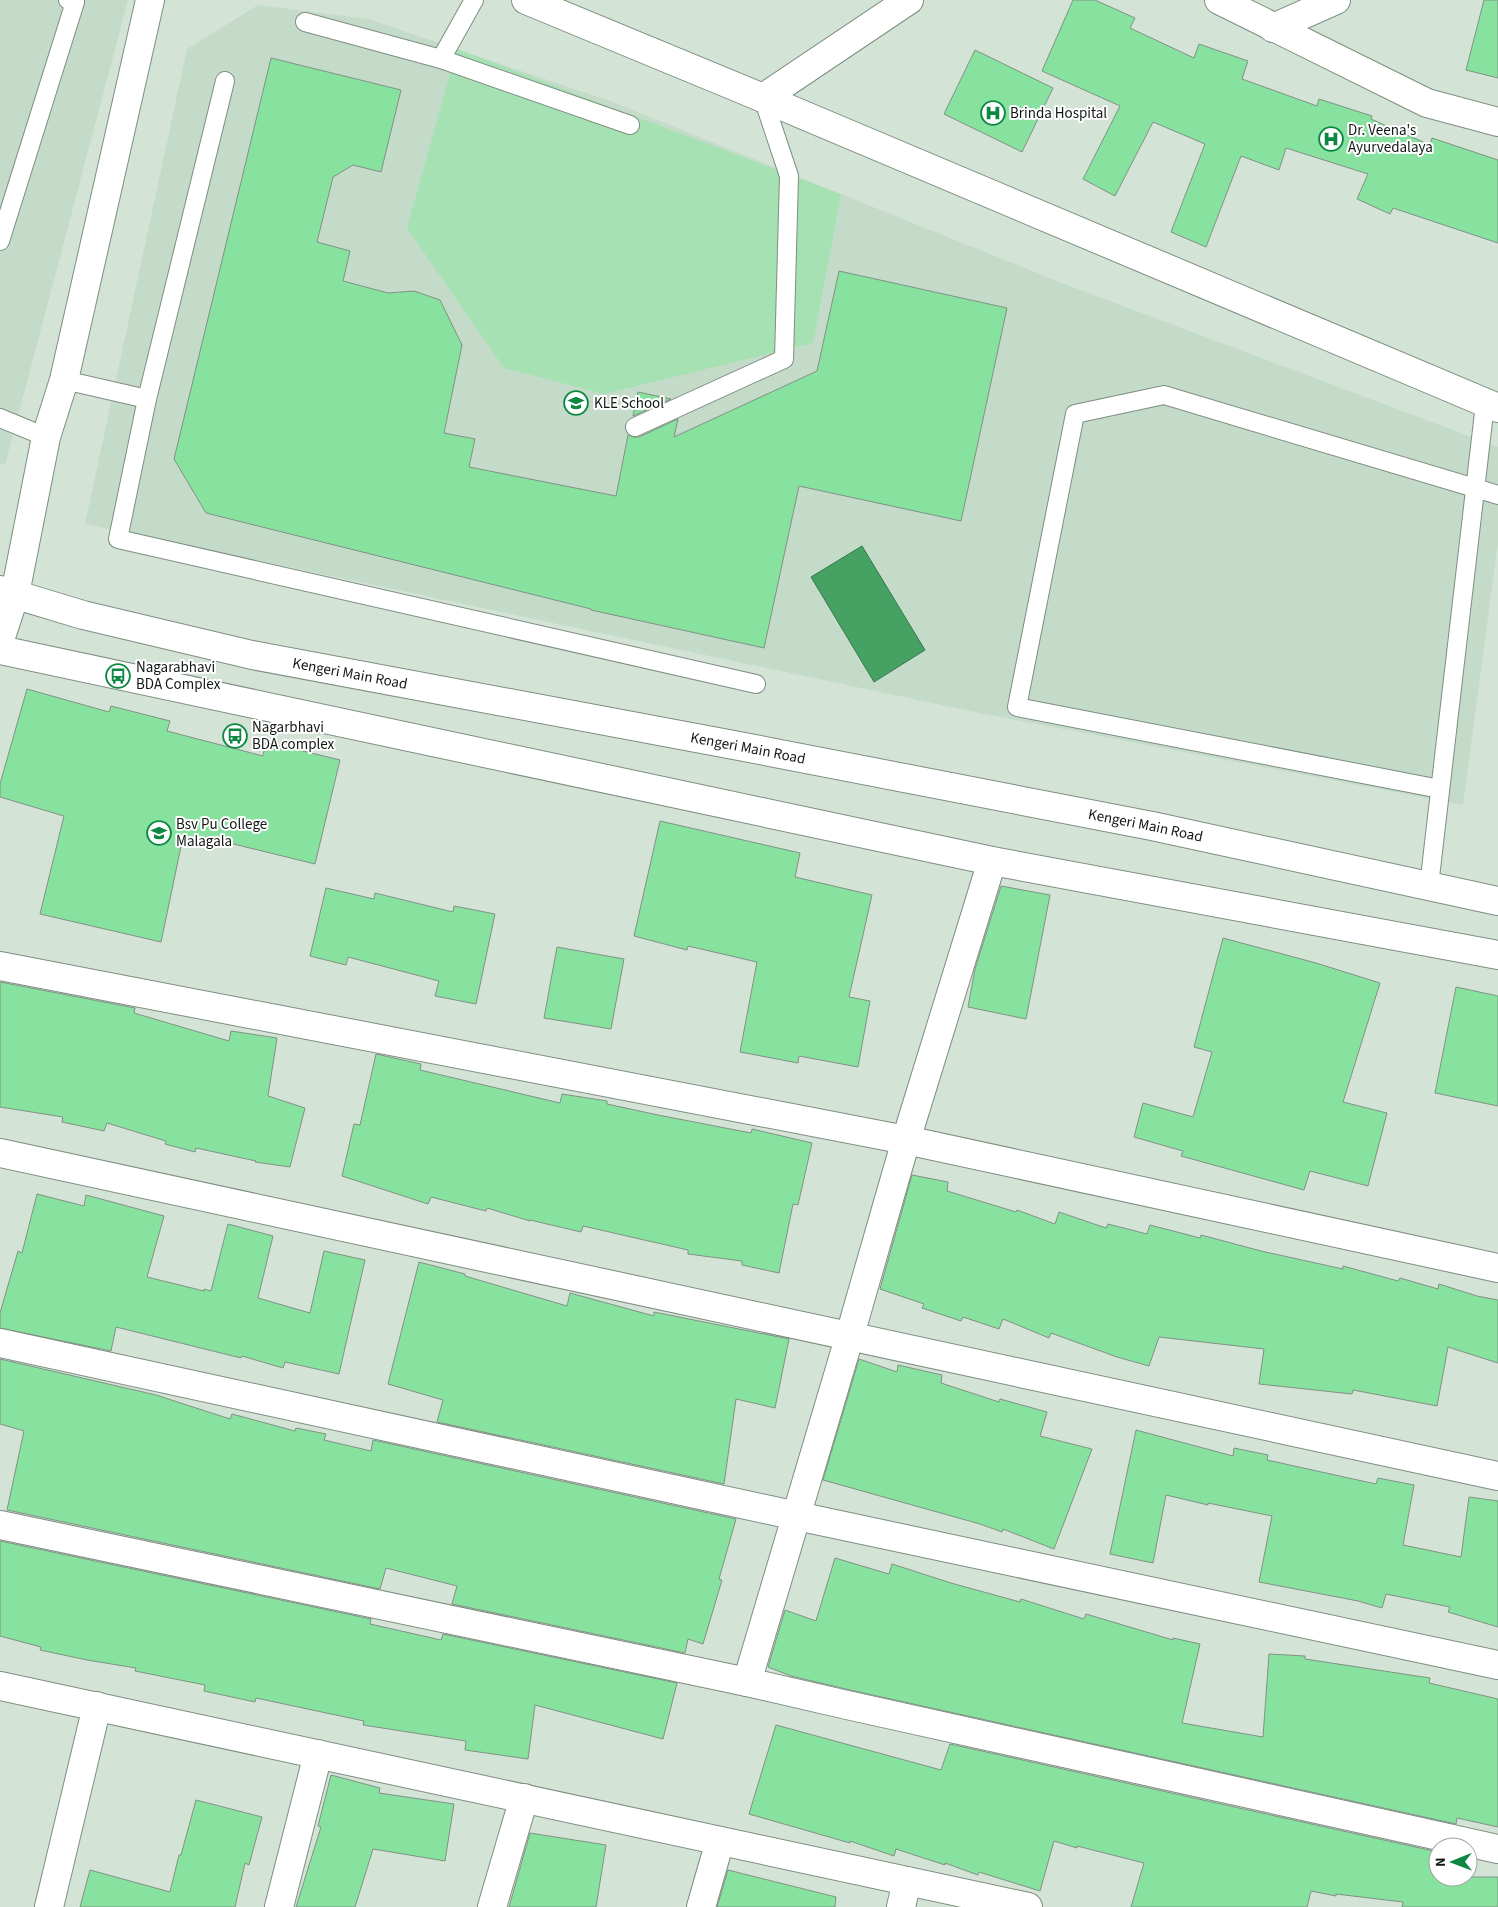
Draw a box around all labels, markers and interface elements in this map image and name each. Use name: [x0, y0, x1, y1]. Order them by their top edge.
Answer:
hospital icon: Brinda Hospital: [980, 100, 1006, 126]
place label: Brinda Hospital: [1010, 103, 1107, 124]
place label: Dr. Veena's Ayurvedalaya: [1348, 120, 1433, 158]
hospital icon: Dr. Veena's Ayurvedalaya: [1318, 126, 1344, 152]
school or university icon: KLE School: [563, 390, 589, 416]
place label: KLE School: [594, 393, 664, 414]
street label: Kengeri Main Road: [291, 653, 409, 695]
place label: Nagarabhavi BDA Complex: [136, 657, 221, 695]
bus stop icon: Nagarabhavi BDA Complex: [105, 663, 131, 689]
place label: Nagarbhavi BDA complex: [252, 717, 335, 755]
bus stop icon: Nagarbhavi BDA complex: [222, 723, 248, 749]
street label: Kengeri Main Road: [689, 727, 807, 770]
street label: Kengeri Main Road: [1086, 804, 1205, 848]
place label: Bsv Pu College Malagala: [176, 814, 267, 852]
school or university icon: Bsv Pu College Malagala: [146, 820, 172, 846]
north arrow: [1428, 1837, 1478, 1887]
text: N: [1431, 1857, 1451, 1867]

